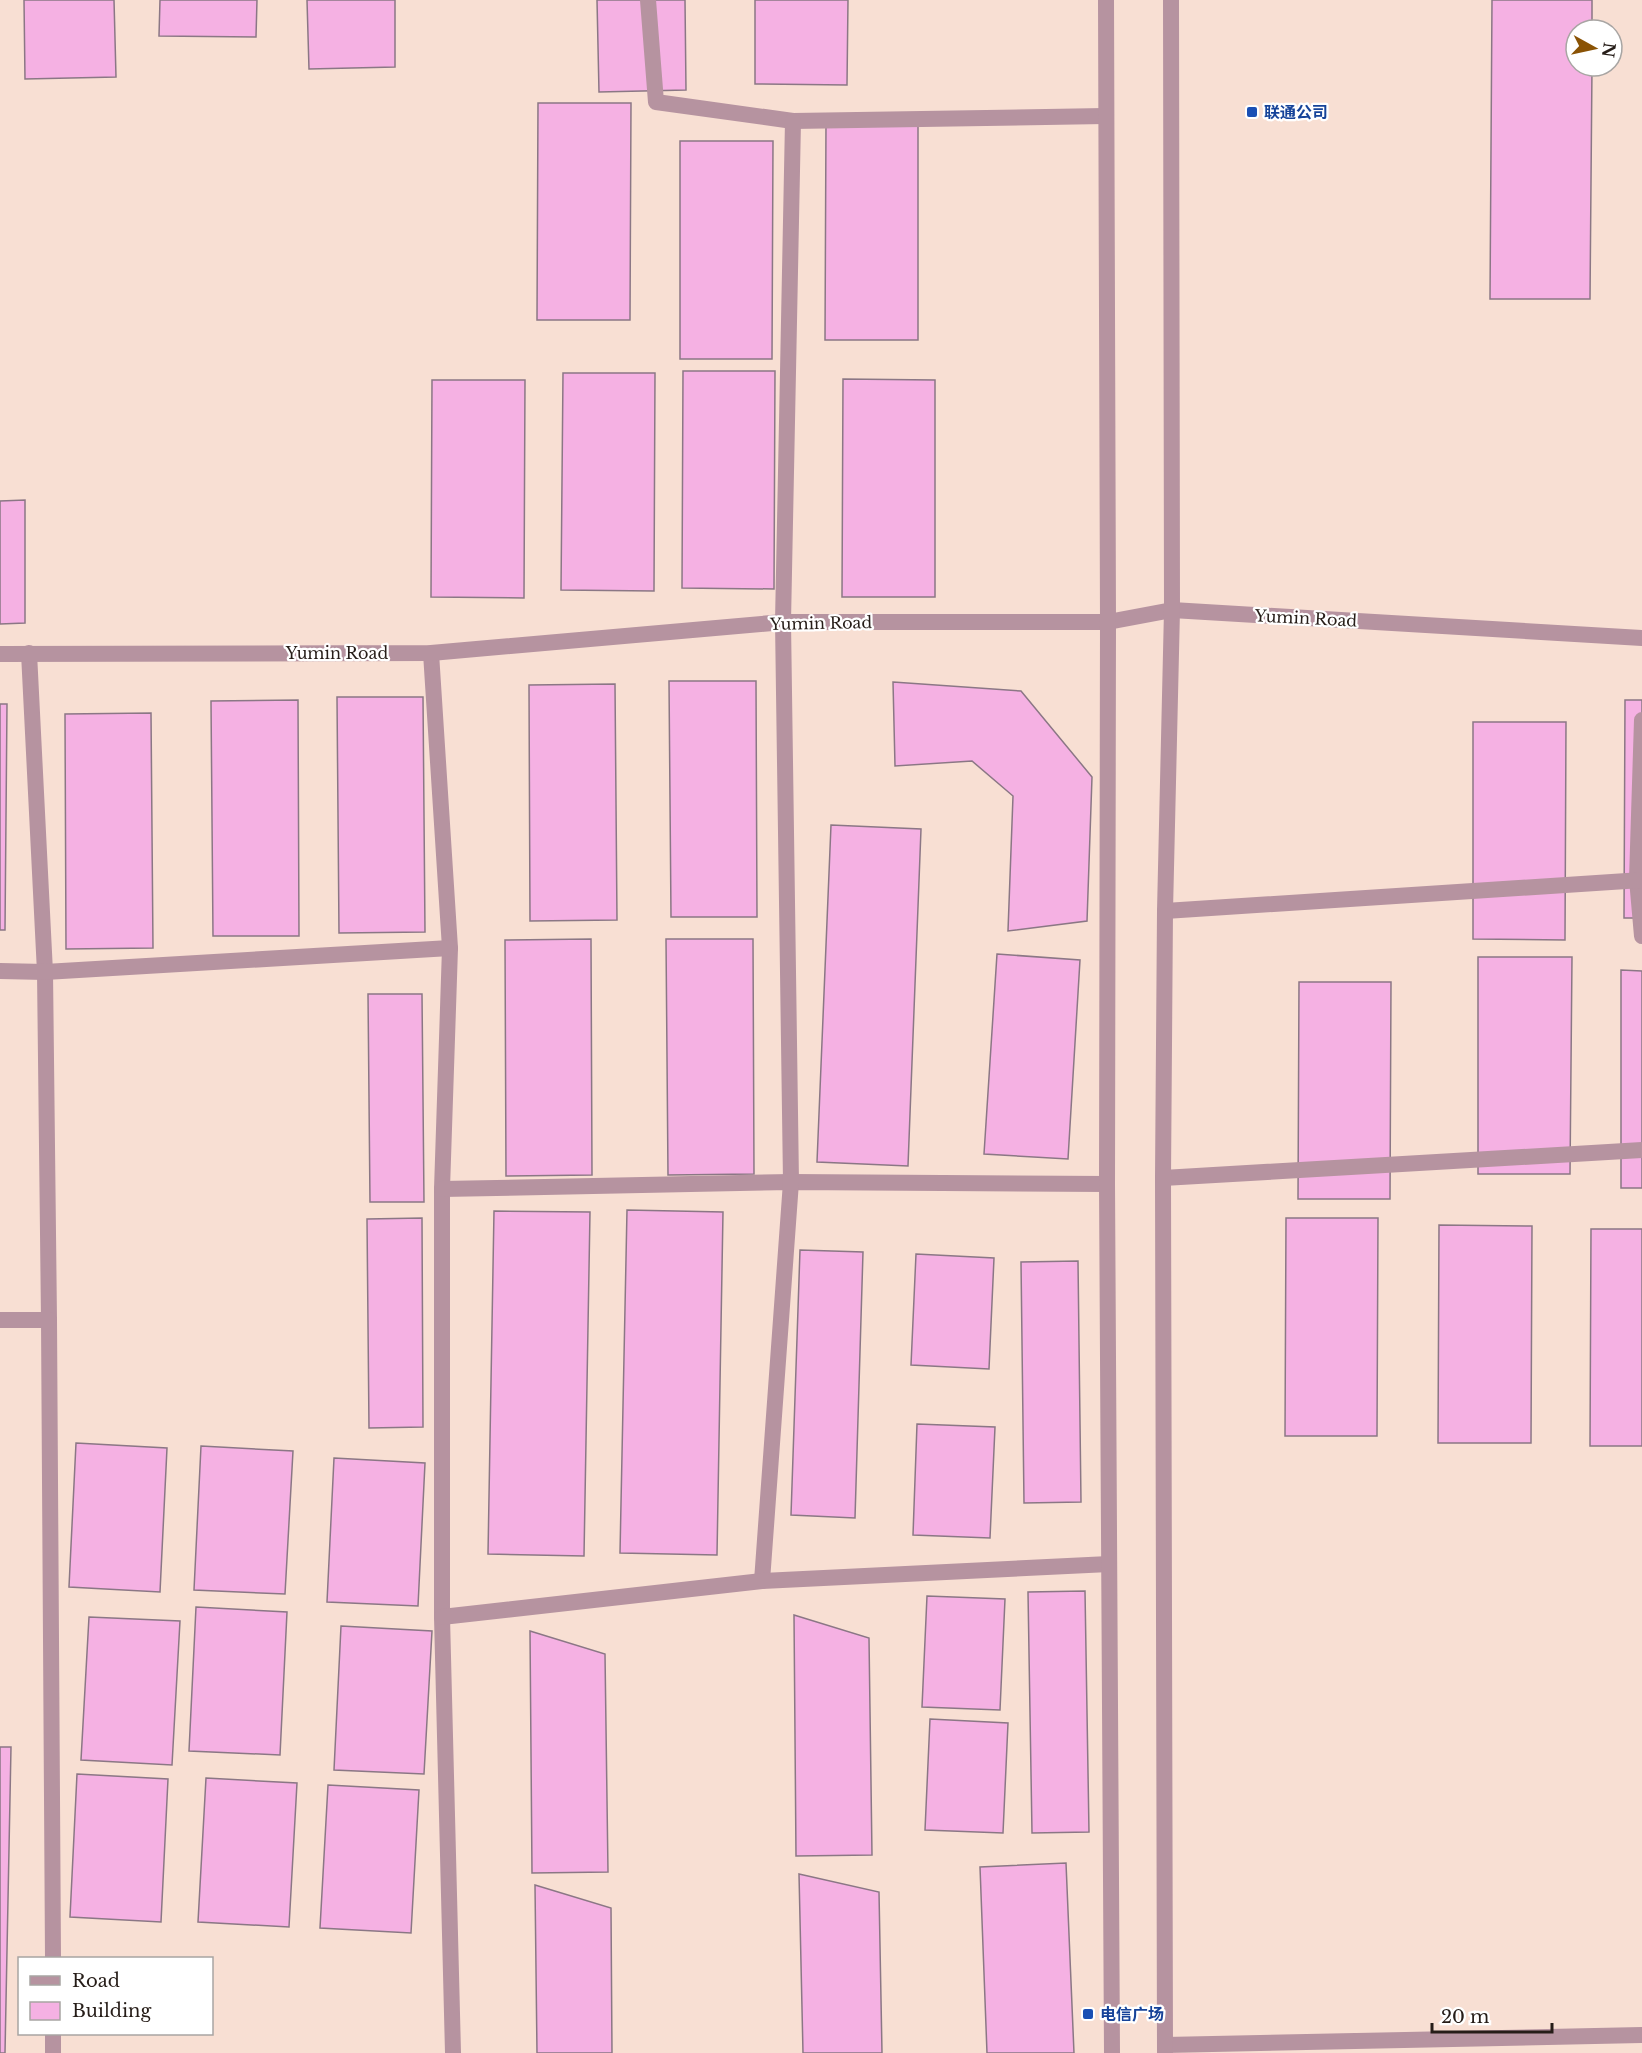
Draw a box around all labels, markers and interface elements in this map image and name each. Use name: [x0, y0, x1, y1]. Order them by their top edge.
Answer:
north arrow: [1564, 18, 1624, 78]
text: N: [1598, 41, 1620, 59]
place label: 联通公司: [1264, 102, 1328, 122]
marker: 联通公司: [1245, 105, 1259, 119]
street label: Yumin Road: [1253, 605, 1358, 631]
street label: Yumin Road: [769, 612, 873, 634]
street label: Yumin Road: [285, 643, 388, 663]
legend: [18, 1957, 213, 2035]
text: Road: [72, 1970, 120, 1992]
scale bar: [1432, 1996, 1552, 2034]
text: Building: [72, 2000, 151, 2022]
place label: 电信广场: [1100, 2004, 1164, 2024]
text: 20 m: [1441, 2006, 1489, 2028]
marker: 电信广场: [1081, 2007, 1095, 2021]

